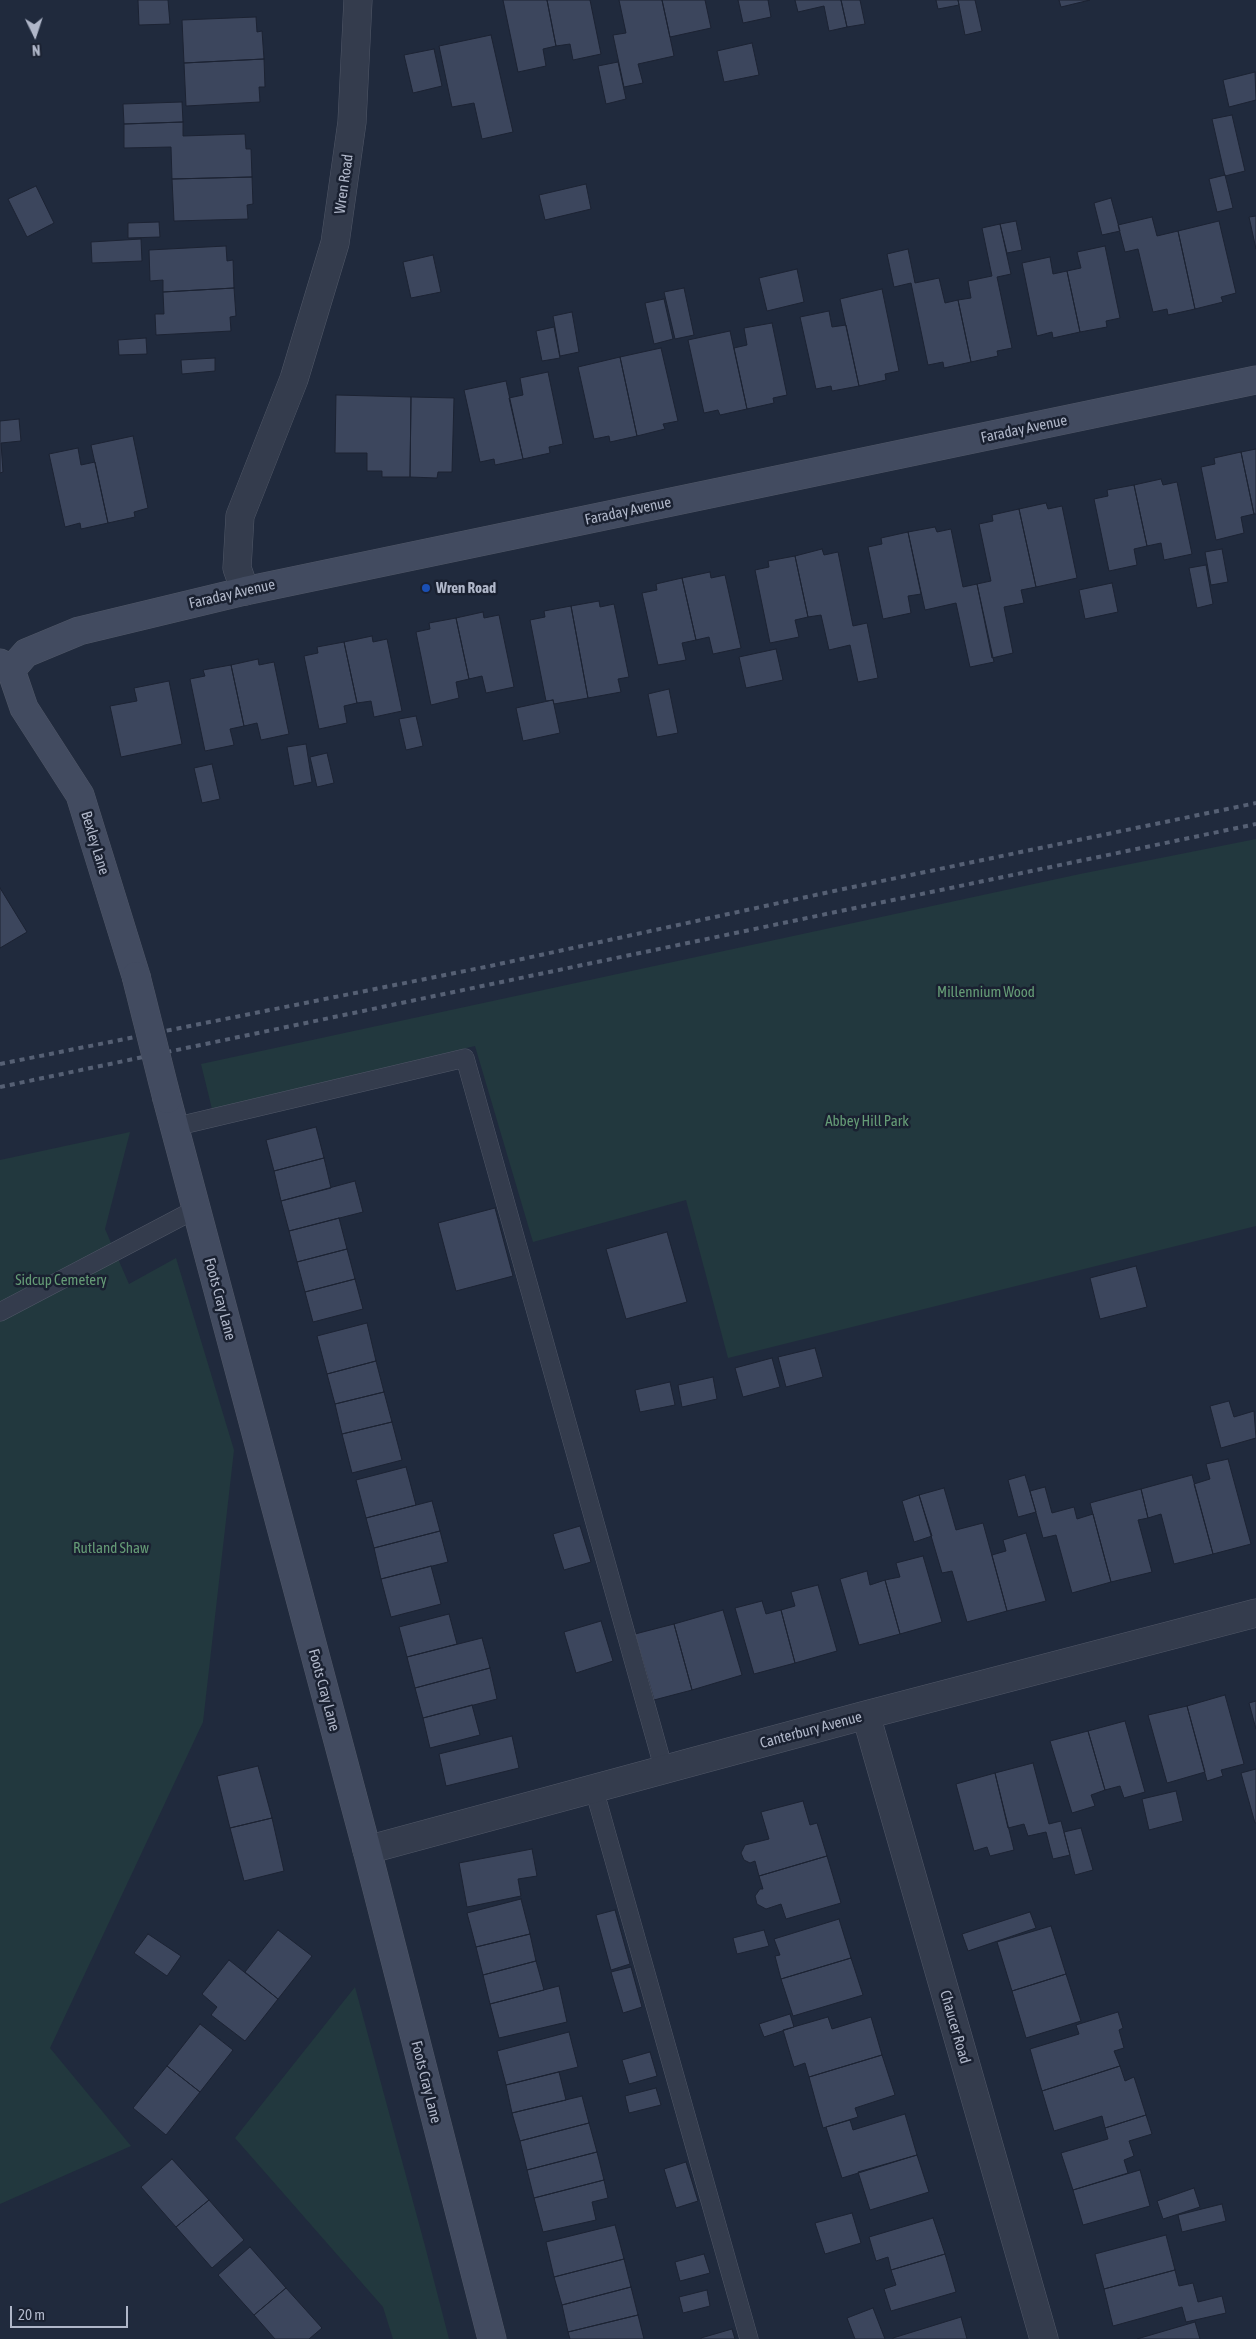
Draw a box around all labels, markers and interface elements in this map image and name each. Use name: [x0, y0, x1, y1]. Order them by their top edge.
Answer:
north arrow: [10, 10, 60, 60]
text: N: [31, 42, 41, 58]
street label: Wren Road: [331, 153, 357, 215]
street label: Faraday Avenue: [979, 411, 1069, 447]
street label: Faraday Avenue: [583, 493, 673, 529]
street label: Faraday Avenue: [187, 575, 277, 613]
place label: Wren Road: [436, 579, 496, 597]
marker: Wren Road: [420, 582, 432, 594]
street label: Bexley Lane: [77, 809, 113, 877]
park label: Millennium Wood: [937, 983, 1035, 1001]
park label: Abbey Hill Park: [825, 1112, 909, 1130]
street label: Foots Cray Lane: [200, 1256, 240, 1342]
park label: Sidcup Cemetery: [15, 1271, 107, 1289]
park label: Rutland Shaw: [73, 1539, 149, 1557]
street label: Foots Cray Lane: [304, 1647, 344, 1733]
street label: Canterbury Avenue: [758, 1708, 864, 1752]
street label: Chaucer Road: [936, 1988, 974, 2066]
street label: Foots Cray Lane: [407, 2039, 445, 2125]
scale bar: [12, 2296, 130, 2328]
text: 20 m: [18, 2306, 45, 2323]

